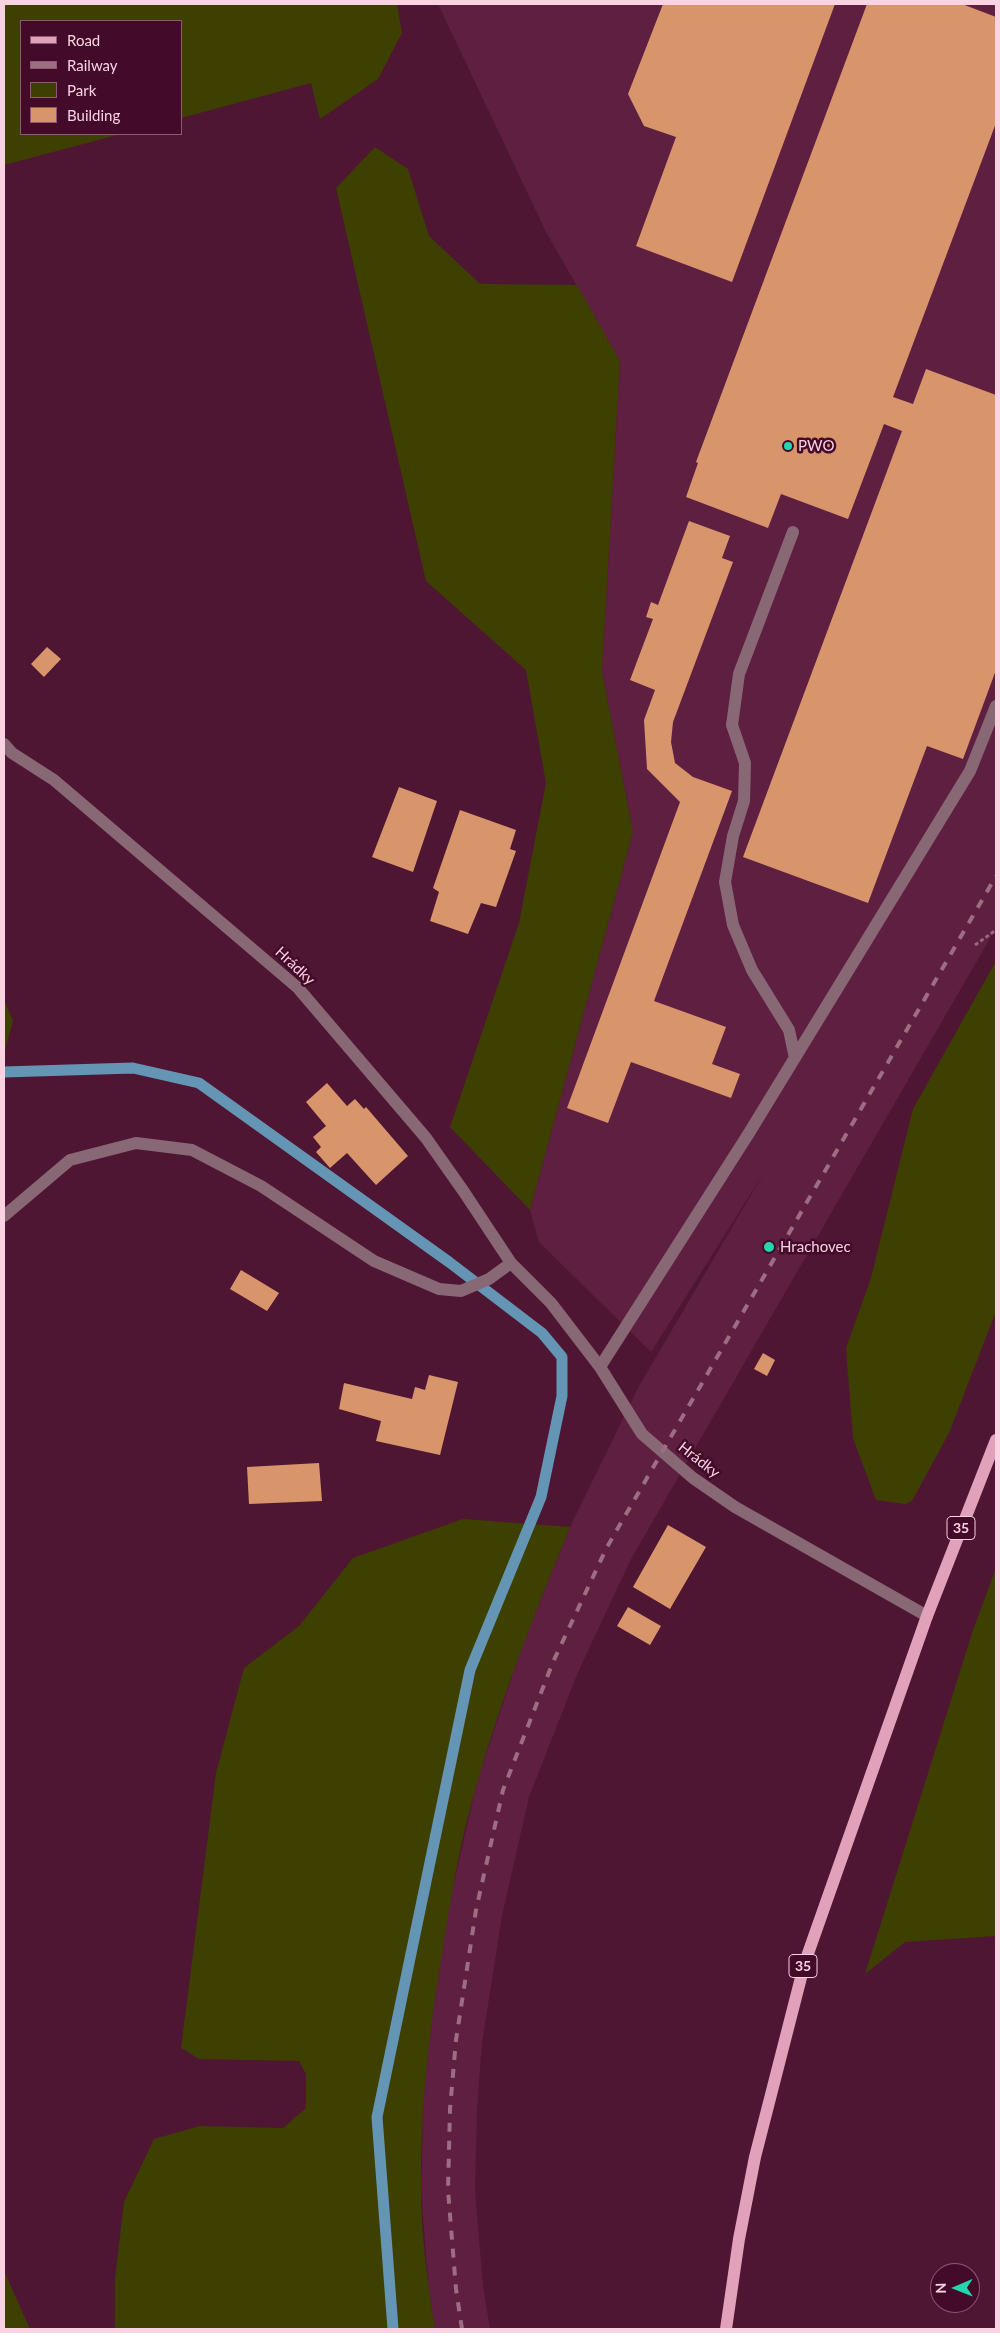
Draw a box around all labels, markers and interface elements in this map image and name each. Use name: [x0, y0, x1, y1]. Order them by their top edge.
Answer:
legend: [20, 20, 182, 135]
text: Road: [67, 31, 100, 49]
text: Railway: [67, 56, 118, 74]
text: Park: [67, 81, 96, 99]
text: Building: [67, 106, 120, 124]
place label: PWO: [798, 437, 834, 455]
marker: PWO: [782, 440, 794, 452]
street label: Hrádky: [271, 943, 319, 989]
place label: Hrachovec: [780, 1238, 851, 1256]
marker: Hrachovec: [762, 1240, 776, 1254]
street label: Hrádky: [675, 1438, 723, 1482]
road number: 35: [947, 1516, 975, 1540]
road number: 35: [789, 1954, 817, 1978]
north arrow: [930, 2263, 980, 2313]
text: N: [932, 2283, 949, 2294]

